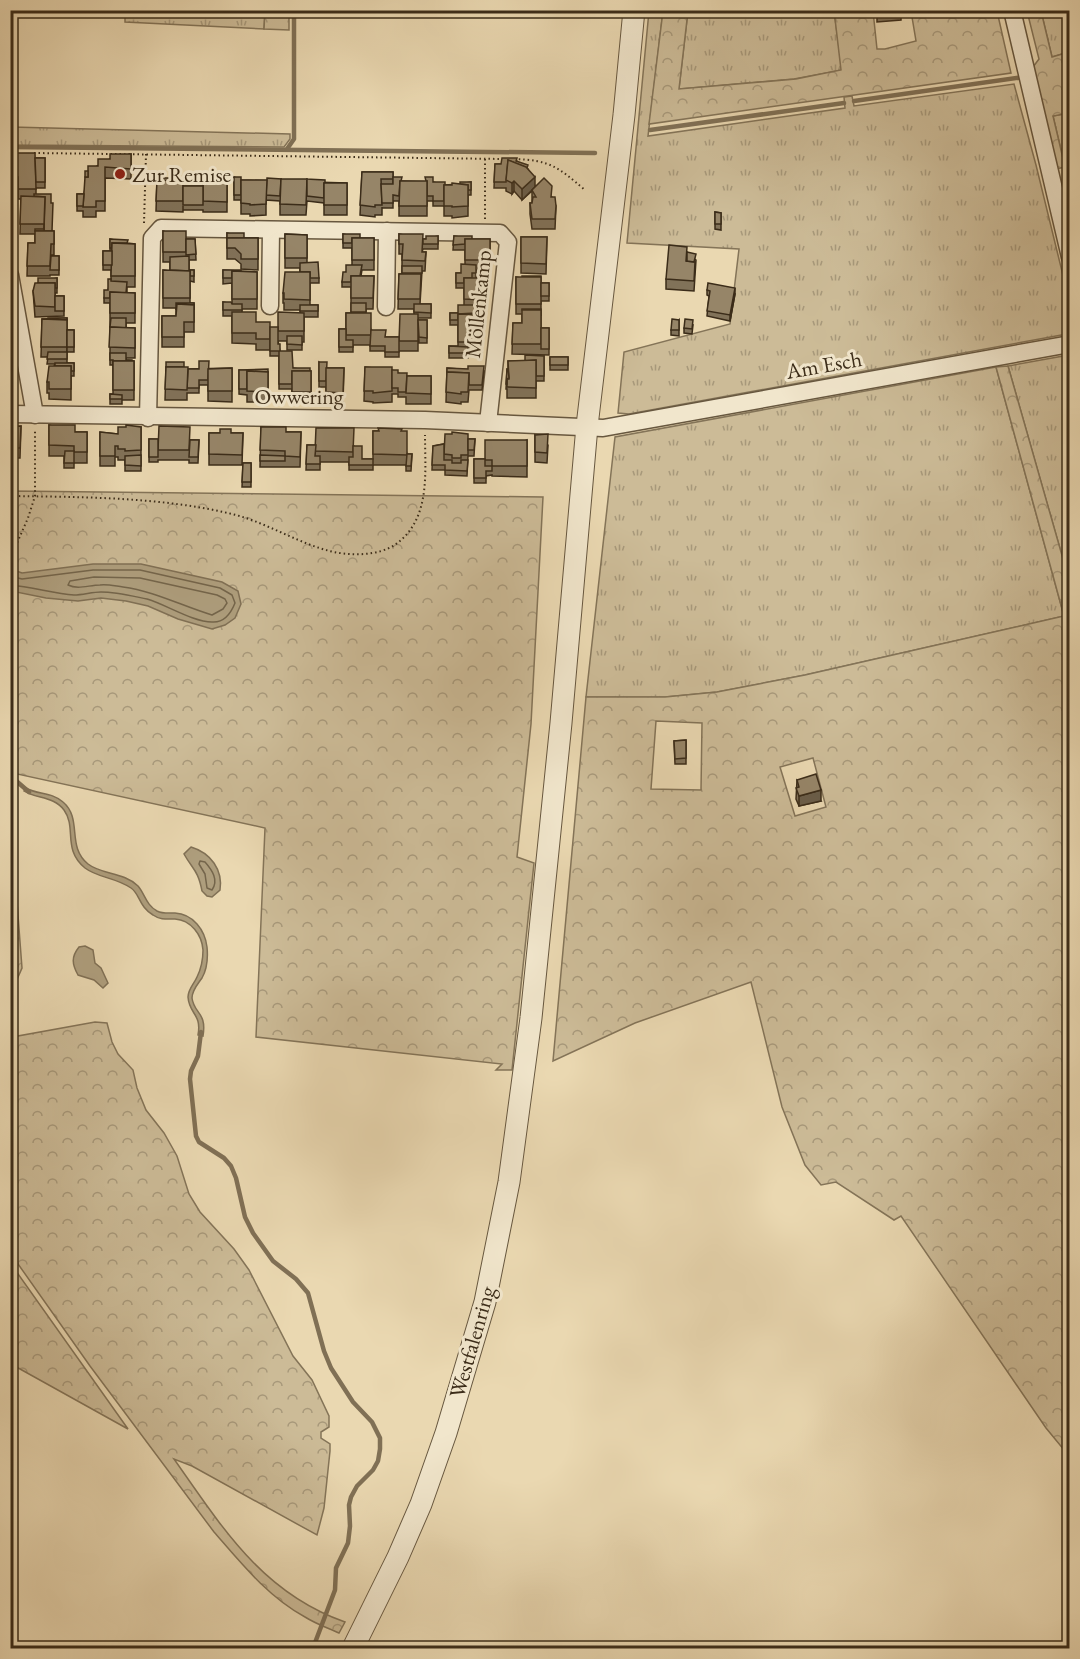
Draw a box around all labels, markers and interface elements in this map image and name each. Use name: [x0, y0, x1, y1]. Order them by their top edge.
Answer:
place label: Zur Remise: [132, 160, 231, 189]
marker: Zur Remise: [113, 167, 127, 181]
street label: Möllenkamp: [458, 249, 498, 359]
street label: Am Esch: [783, 344, 864, 386]
street label: Owwering: [255, 382, 344, 411]
street label: Westfalenring: [442, 1282, 502, 1401]

